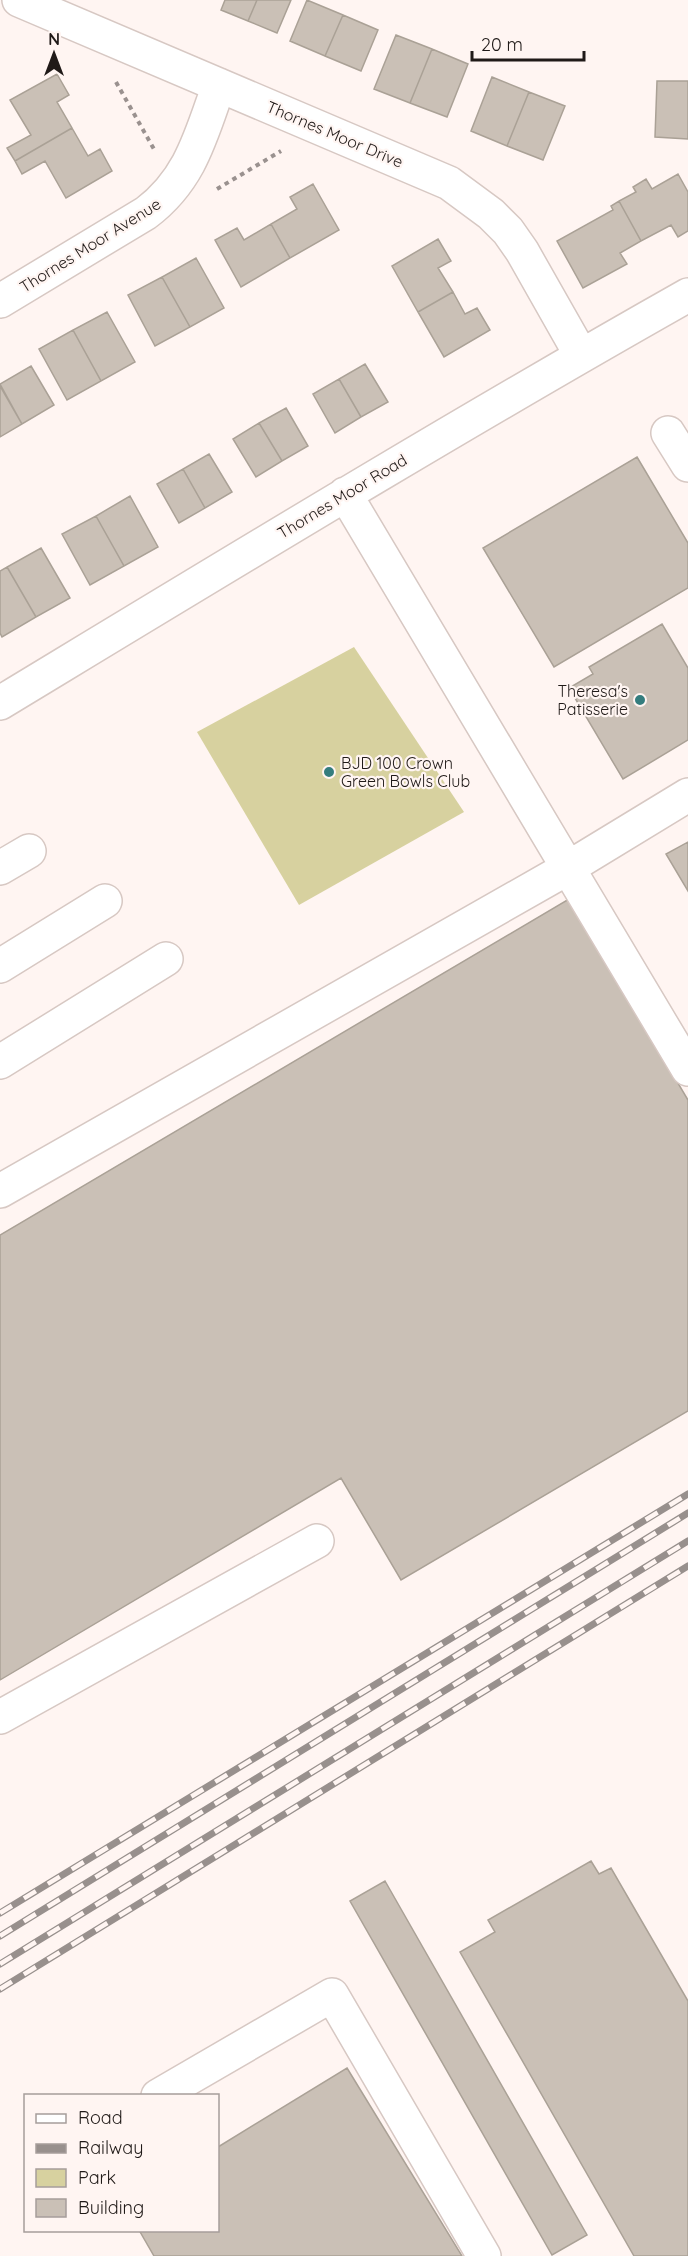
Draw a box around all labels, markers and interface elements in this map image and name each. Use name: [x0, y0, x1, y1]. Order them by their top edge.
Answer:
north arrow: [24, 24, 84, 84]
scale bar: [472, 24, 584, 62]
text: N: [48, 29, 60, 49]
text: 20 m: [481, 33, 523, 56]
street label: Thornes Moor Drive: [264, 96, 406, 172]
street label: Thornes Moor Avenue: [16, 193, 164, 297]
street label: Thornes Moor Road: [274, 449, 410, 543]
place label: Theresa's Patisserie: [557, 681, 628, 719]
marker: Theresa's Patisserie: [633, 693, 647, 707]
place label: BJD 100 Crown Green Bowls Club: [341, 753, 470, 791]
marker: BJD 100 Crown Green Bowls Club: [322, 765, 336, 779]
legend: [24, 2094, 219, 2232]
text: Road: [78, 2106, 123, 2129]
text: Railway: [78, 2136, 144, 2159]
text: Park: [78, 2166, 116, 2189]
text: Building: [78, 2196, 144, 2219]

